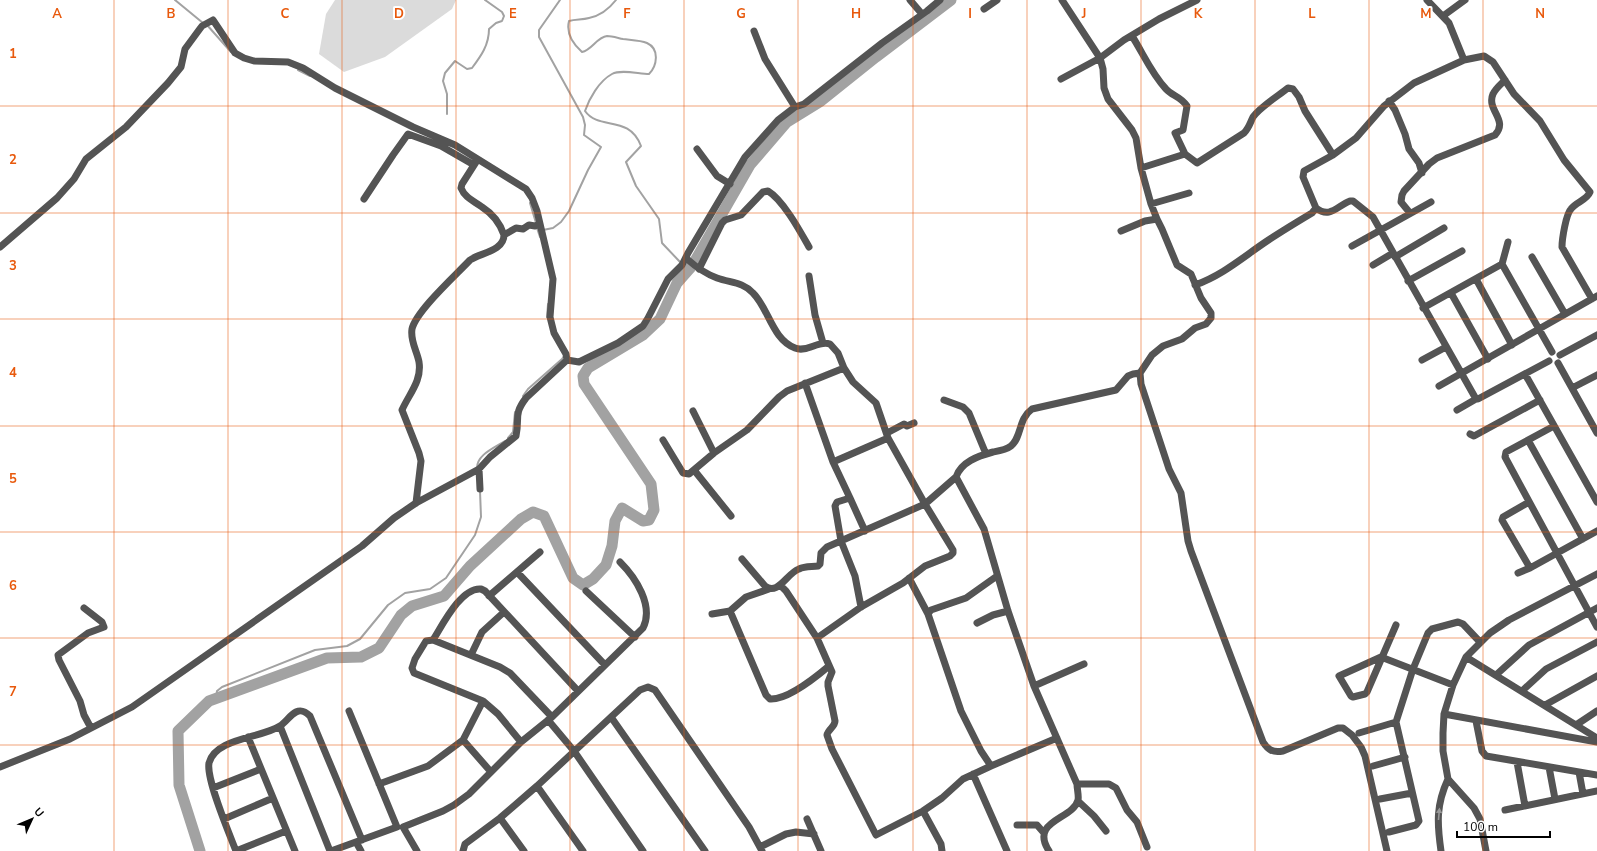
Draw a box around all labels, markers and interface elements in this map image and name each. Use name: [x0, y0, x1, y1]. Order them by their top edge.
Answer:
text: A: [52, 5, 62, 23]
text: B: [167, 5, 176, 23]
text: C: [281, 5, 290, 23]
text: D: [394, 5, 404, 23]
text: E: [509, 5, 517, 23]
text: F: [623, 5, 631, 23]
text: G: [736, 5, 746, 23]
text: H: [851, 5, 861, 23]
text: I: [968, 5, 972, 23]
text: J: [1081, 5, 1086, 23]
text: K: [1194, 5, 1203, 23]
text: L: [1308, 5, 1316, 23]
text: M: [1420, 5, 1432, 23]
text: N: [1535, 5, 1545, 23]
text: 1: [9, 45, 17, 63]
text: 2: [9, 151, 17, 169]
text: 3: [9, 257, 17, 275]
text: 4: [9, 364, 17, 382]
text: 5: [9, 470, 17, 488]
text: 6: [9, 577, 17, 595]
text: 7: [9, 683, 17, 701]
north arrow: [12, 799, 52, 839]
text: U: [31, 804, 47, 821]
one-way arrow: [1435, 808, 1442, 820]
scale bar: [1457, 813, 1550, 839]
text: 100 m: [1463, 819, 1498, 835]

